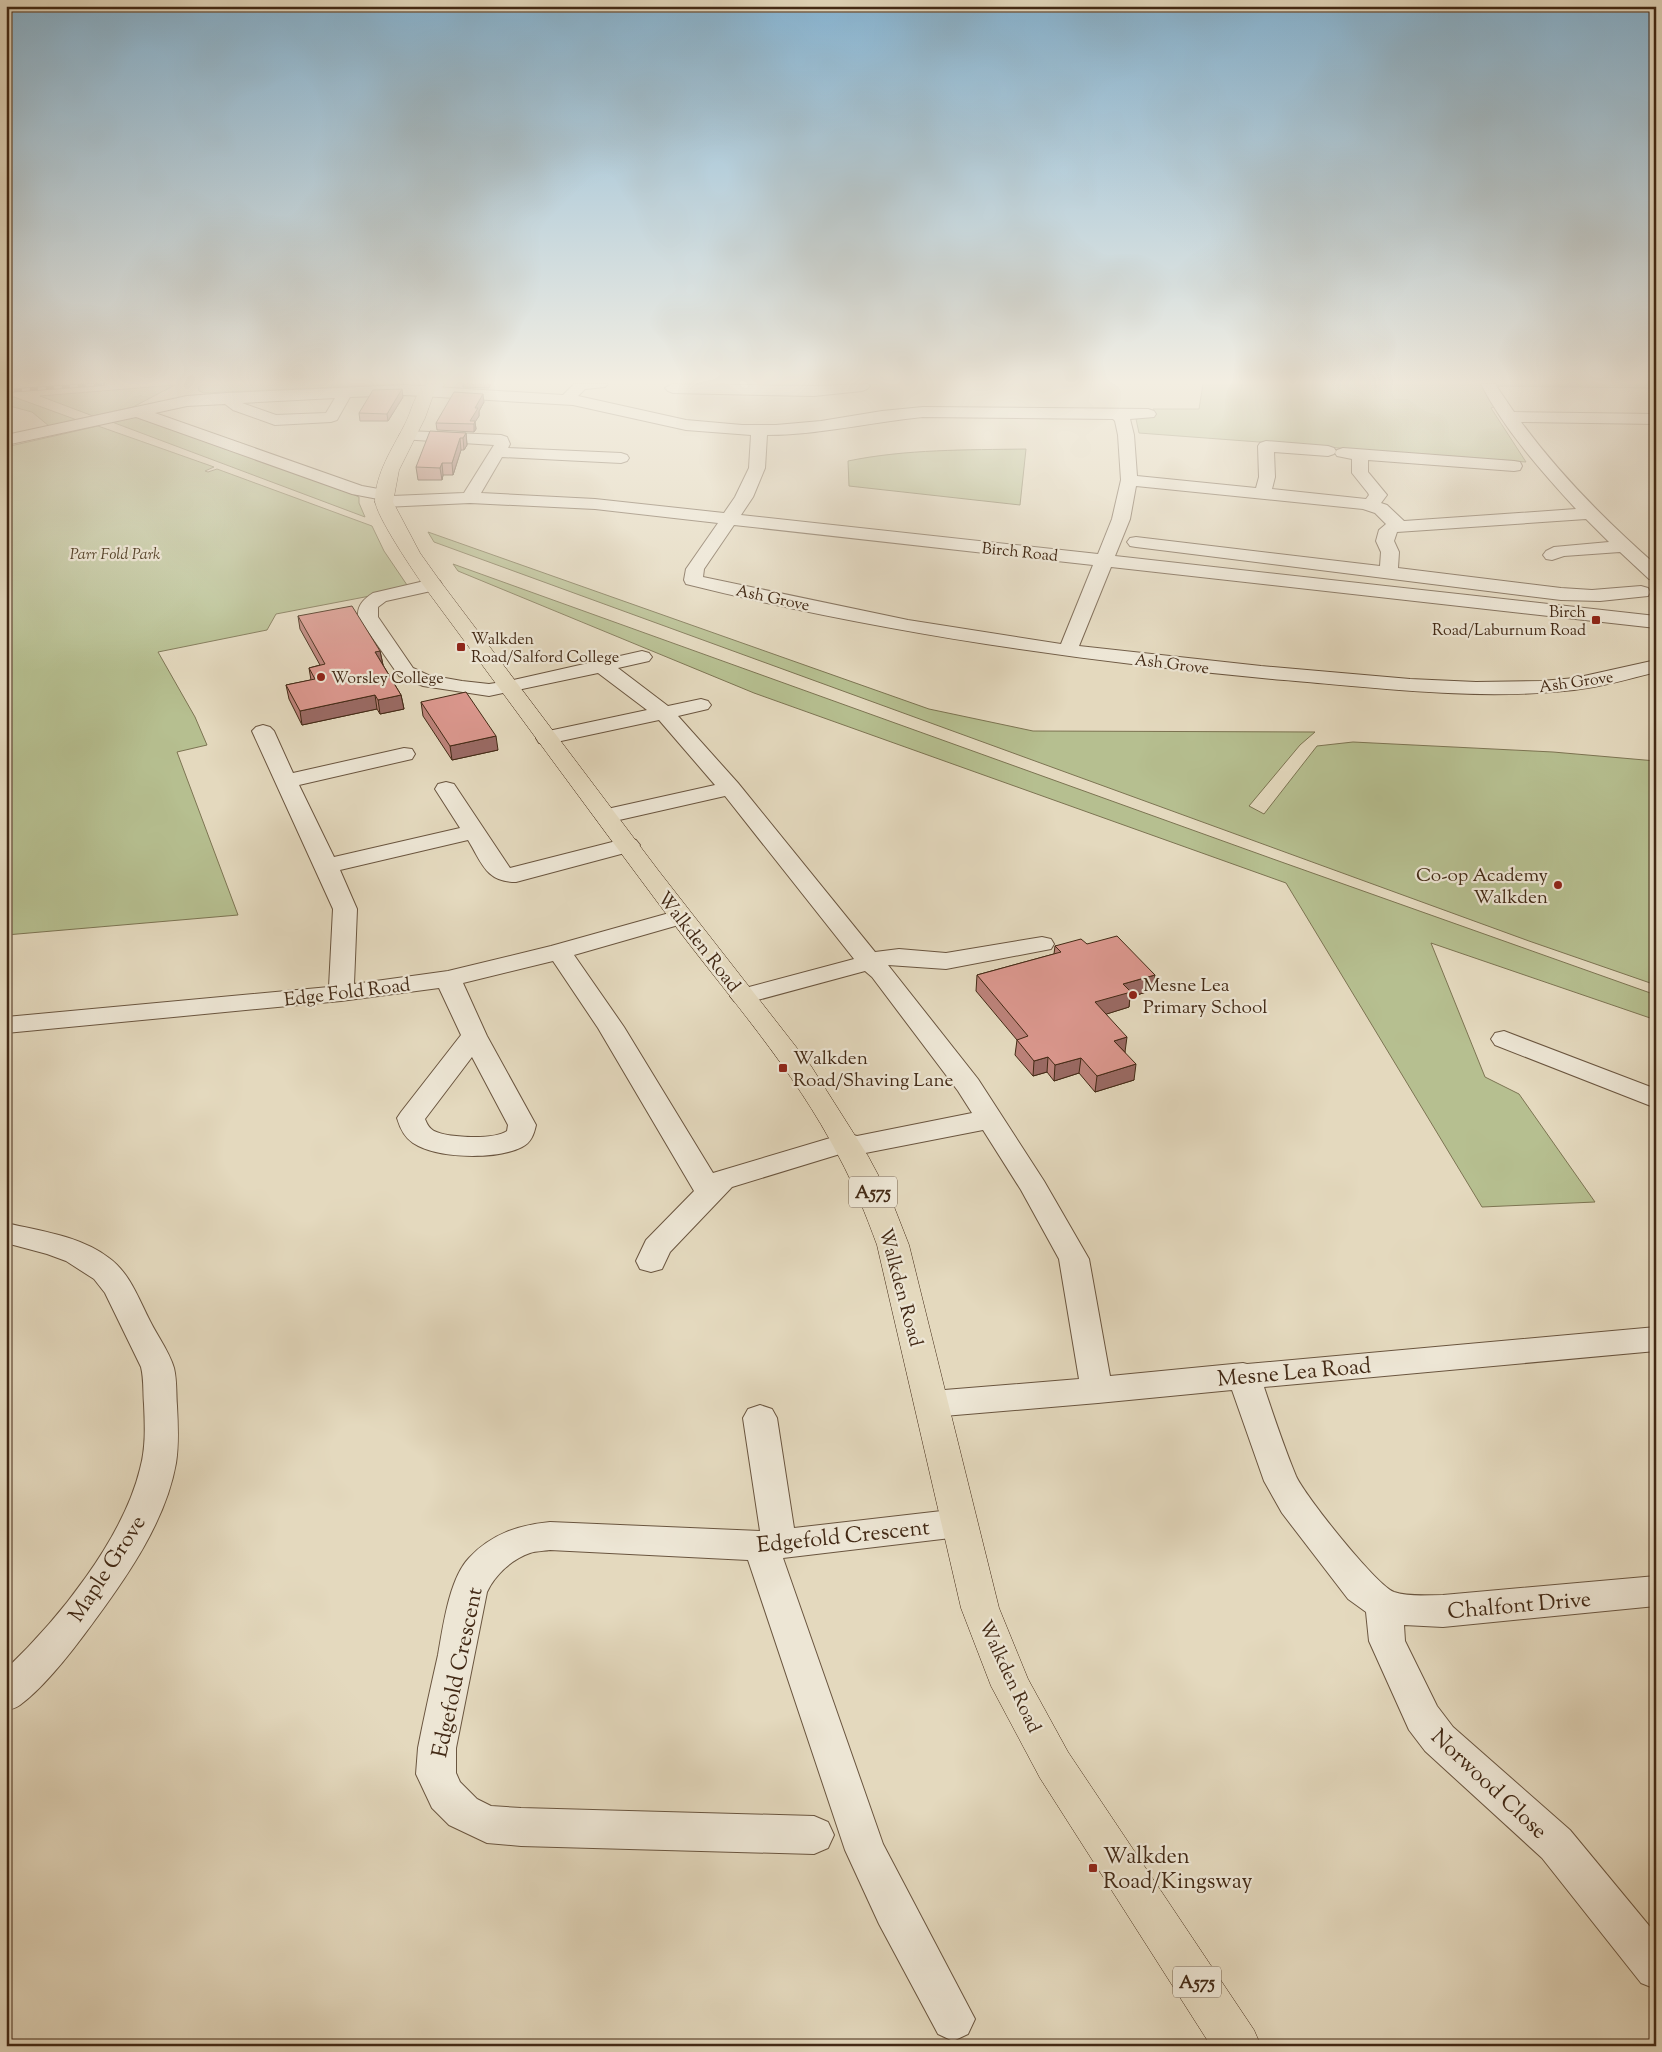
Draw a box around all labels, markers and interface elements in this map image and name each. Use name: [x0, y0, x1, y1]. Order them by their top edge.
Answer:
street label: Birch Road: [981, 538, 1059, 569]
park label: Parr Fold Park: [70, 544, 160, 567]
street label: Ash Grove: [733, 580, 811, 618]
place label: Birch Road/Laburnum Road: [1432, 602, 1587, 643]
marker: Birch Road/Laburnum Road: [1590, 614, 1602, 626]
place label: Walkden Road/Salford College: [471, 629, 619, 670]
marker: Walkden Road/Salford College: [455, 641, 467, 653]
street label: Ash Grove: [1133, 650, 1210, 681]
street label: Ash Grove: [1538, 667, 1615, 700]
place label: Worsley College: [331, 668, 444, 691]
marker: Worsley College: [315, 671, 327, 683]
place label: Co-op Academy Walkden: [1416, 863, 1549, 912]
marker: Co-op Academy Walkden: [1552, 879, 1564, 891]
street label: Walkden Road: [650, 886, 746, 999]
street label: Edge Fold Road: [283, 972, 412, 1015]
place label: Mesne Lea Primary School: [1143, 973, 1268, 1022]
marker: Mesne Lea Primary School: [1127, 989, 1139, 1001]
place label: Walkden Road/Shaving Lane: [793, 1046, 954, 1095]
marker: Walkden Road/Shaving Lane: [777, 1062, 789, 1074]
road number: A575: [849, 1176, 897, 1208]
street label: Walkden Road: [871, 1225, 928, 1350]
street label: Mesne Lea Road: [1216, 1351, 1373, 1397]
street label: Maple Grove: [62, 1510, 155, 1629]
street label: Edgefold Crescent: [755, 1513, 932, 1563]
street label: Edgefold Crescent: [425, 1584, 493, 1761]
street label: Chalfont Drive: [1446, 1585, 1592, 1629]
street label: Walkden Road: [971, 1616, 1047, 1738]
street label: Norwood Close: [1423, 1723, 1553, 1848]
place label: Walkden Road/Kingsway: [1103, 1842, 1253, 1899]
marker: Walkden Road/Kingsway: [1087, 1862, 1099, 1874]
road number: A575: [1173, 1966, 1221, 1998]

